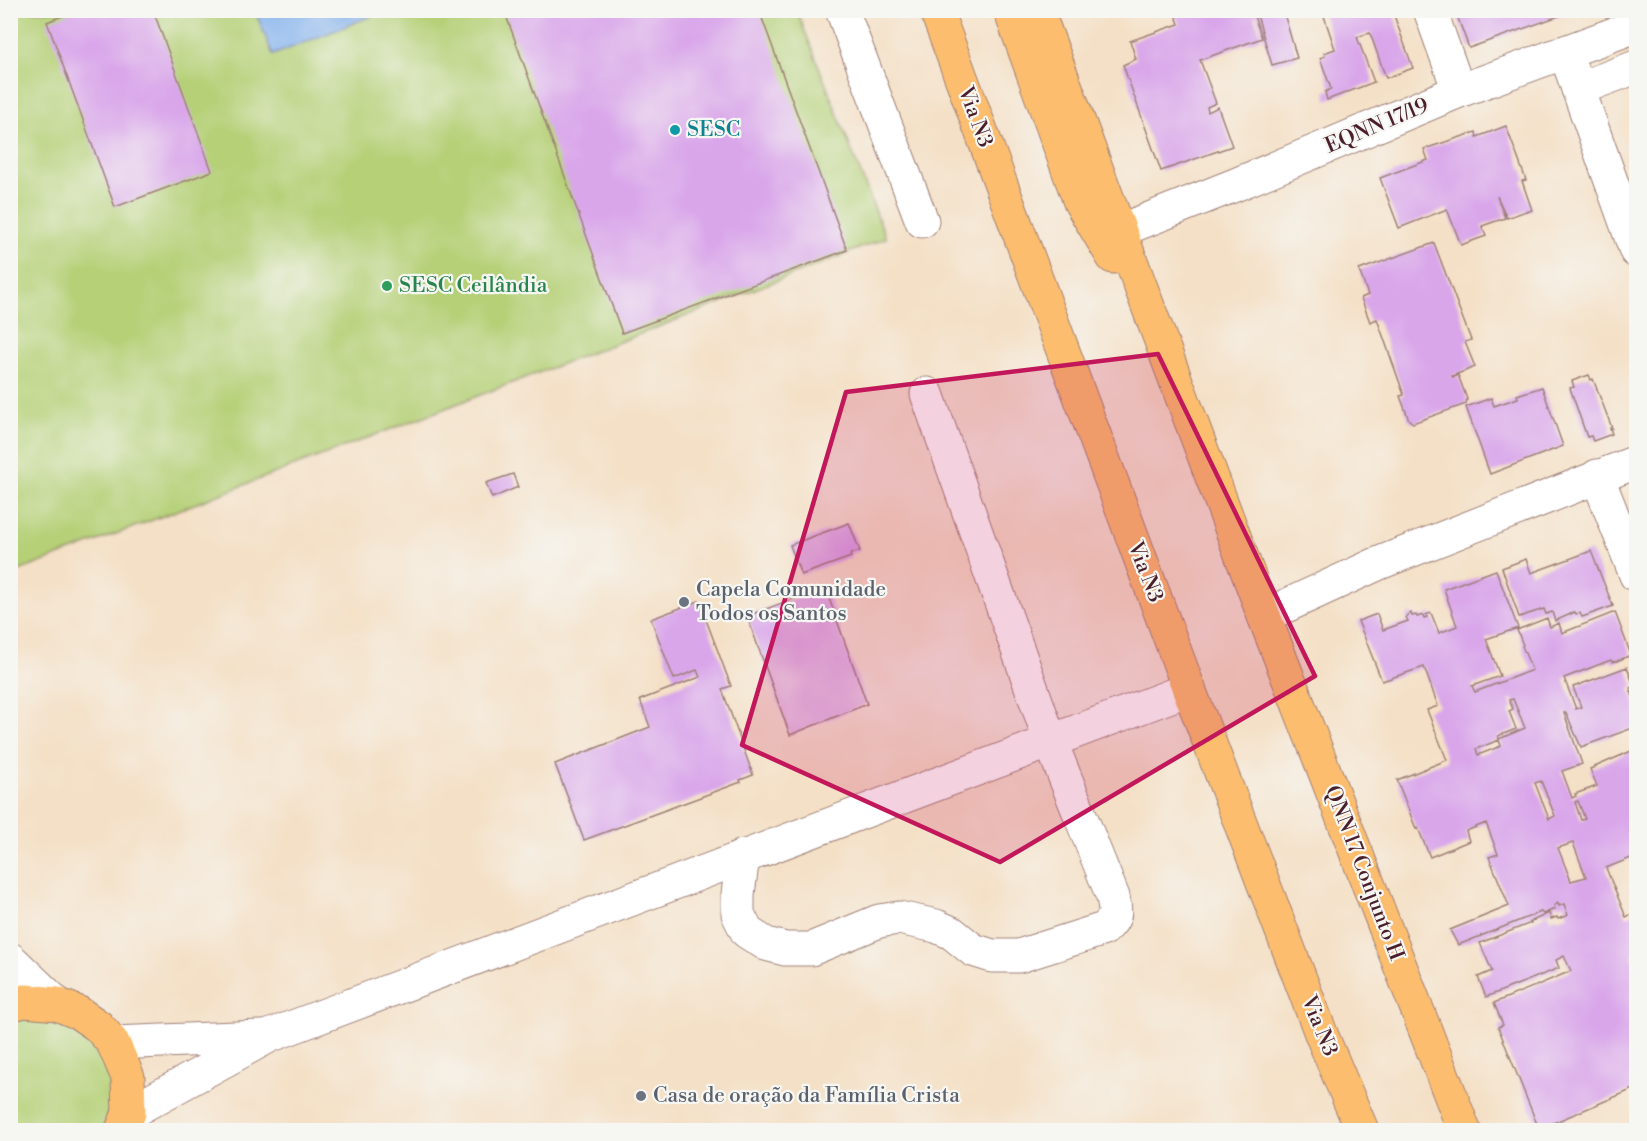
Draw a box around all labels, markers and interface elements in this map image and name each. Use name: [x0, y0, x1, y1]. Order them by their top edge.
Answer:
street label: Via N3: [952, 82, 998, 151]
street label: EQNN 17/19: [1321, 93, 1433, 159]
place label: SESC: [687, 117, 740, 143]
marker: SESC: [668, 123, 682, 137]
place label: SESC Ceilândia: [399, 273, 548, 299]
marker: SESC Ceilândia: [380, 279, 394, 293]
street label: Via N3: [1121, 537, 1168, 606]
place label: Capela Comunidade Todos os Santos: [696, 577, 886, 627]
marker: Capela Comunidade Todos os Santos: [677, 595, 691, 609]
street label: QNN 17 Conjunto H: [1319, 782, 1409, 964]
street label: Via N3: [1295, 991, 1343, 1060]
place label: Casa de oração da Família Crista: [653, 1083, 960, 1109]
marker: Casa de oração da Família Crista: [634, 1089, 648, 1103]

